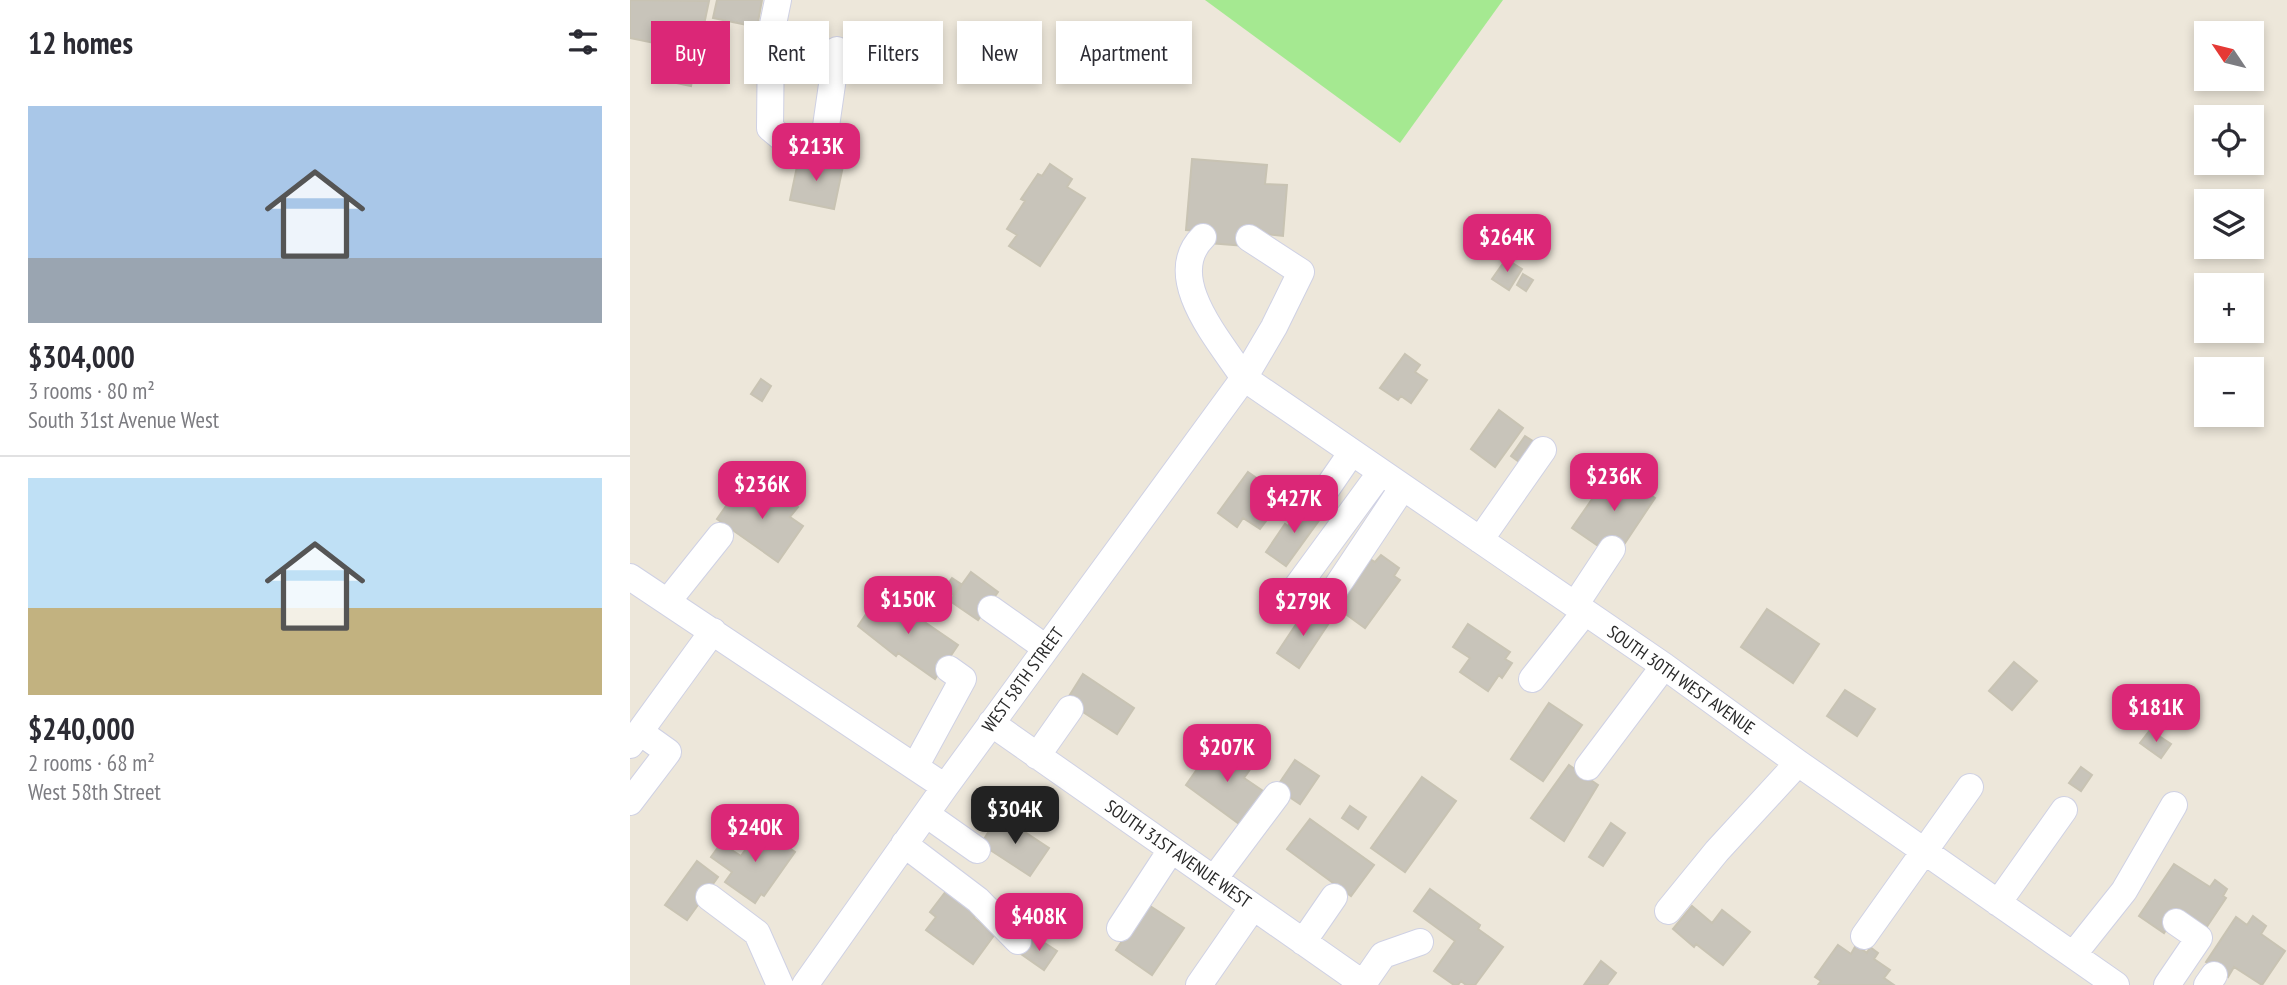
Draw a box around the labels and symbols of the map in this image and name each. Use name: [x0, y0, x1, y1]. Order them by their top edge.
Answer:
north arrow: [2194, 21, 2264, 91]
pin: $213K: [767, 124, 865, 183]
pin: $264K: [1458, 215, 1556, 274]
pin: $236K: [1565, 454, 1663, 513]
pin: $236K: [713, 462, 811, 521]
pin: $427K: [1245, 476, 1343, 535]
pin: $150K: [859, 576, 957, 636]
pin: $279K: [1254, 578, 1352, 638]
street label: SOUTH 30TH WEST AVENUE: [1603, 620, 1760, 739]
street label: WEST 58TH STREET: [977, 623, 1068, 737]
pin: $181K: [2107, 684, 2205, 744]
pin: $207K: [1178, 724, 1276, 784]
pin: $304K: [966, 786, 1064, 846]
street label: SOUTH 31ST AVENUE WEST: [1101, 795, 1256, 913]
pin: $240K: [706, 804, 804, 864]
pin: $408K: [990, 894, 1088, 953]

